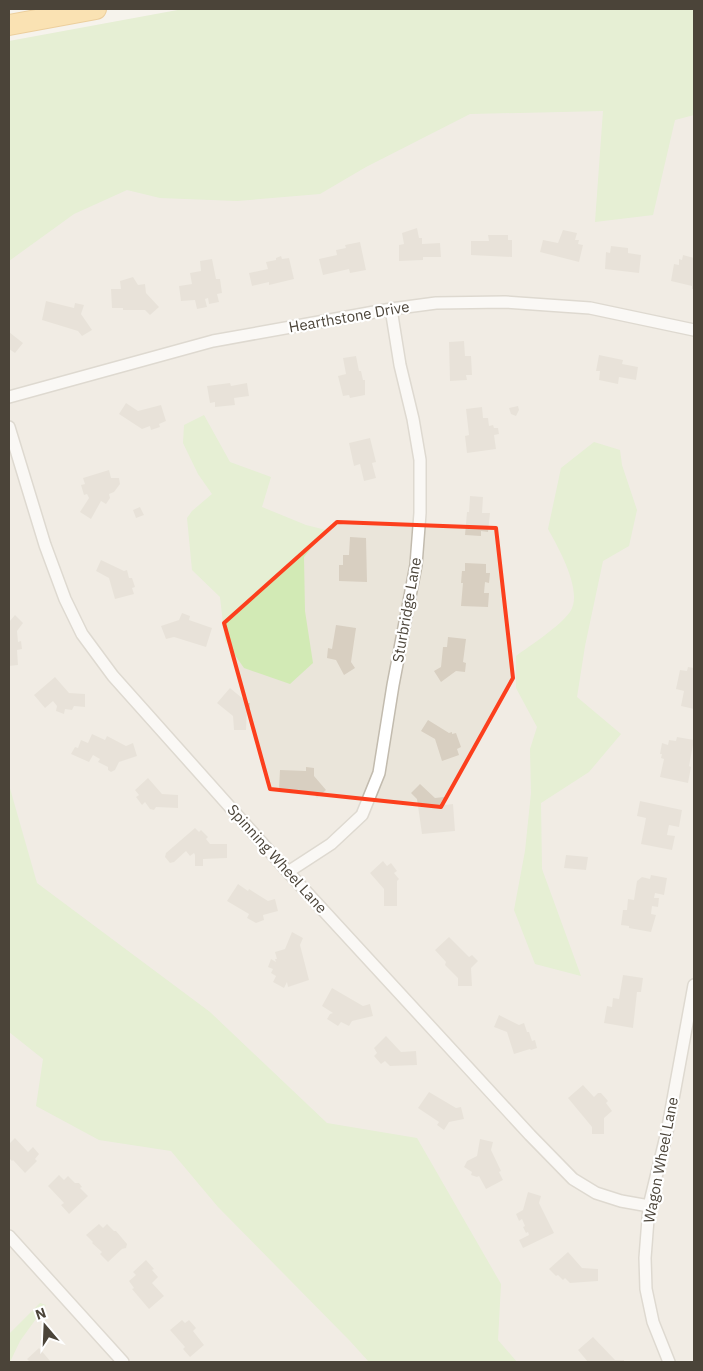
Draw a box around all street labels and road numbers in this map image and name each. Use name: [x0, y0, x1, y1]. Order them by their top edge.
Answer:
street label: Hearthstone Drive: [287, 297, 411, 336]
street label: Sturbridge Lane: [388, 556, 425, 664]
street label: Spinning Wheel Lane: [223, 800, 331, 917]
street label: Wagon Wheel Lane: [639, 1095, 682, 1224]

